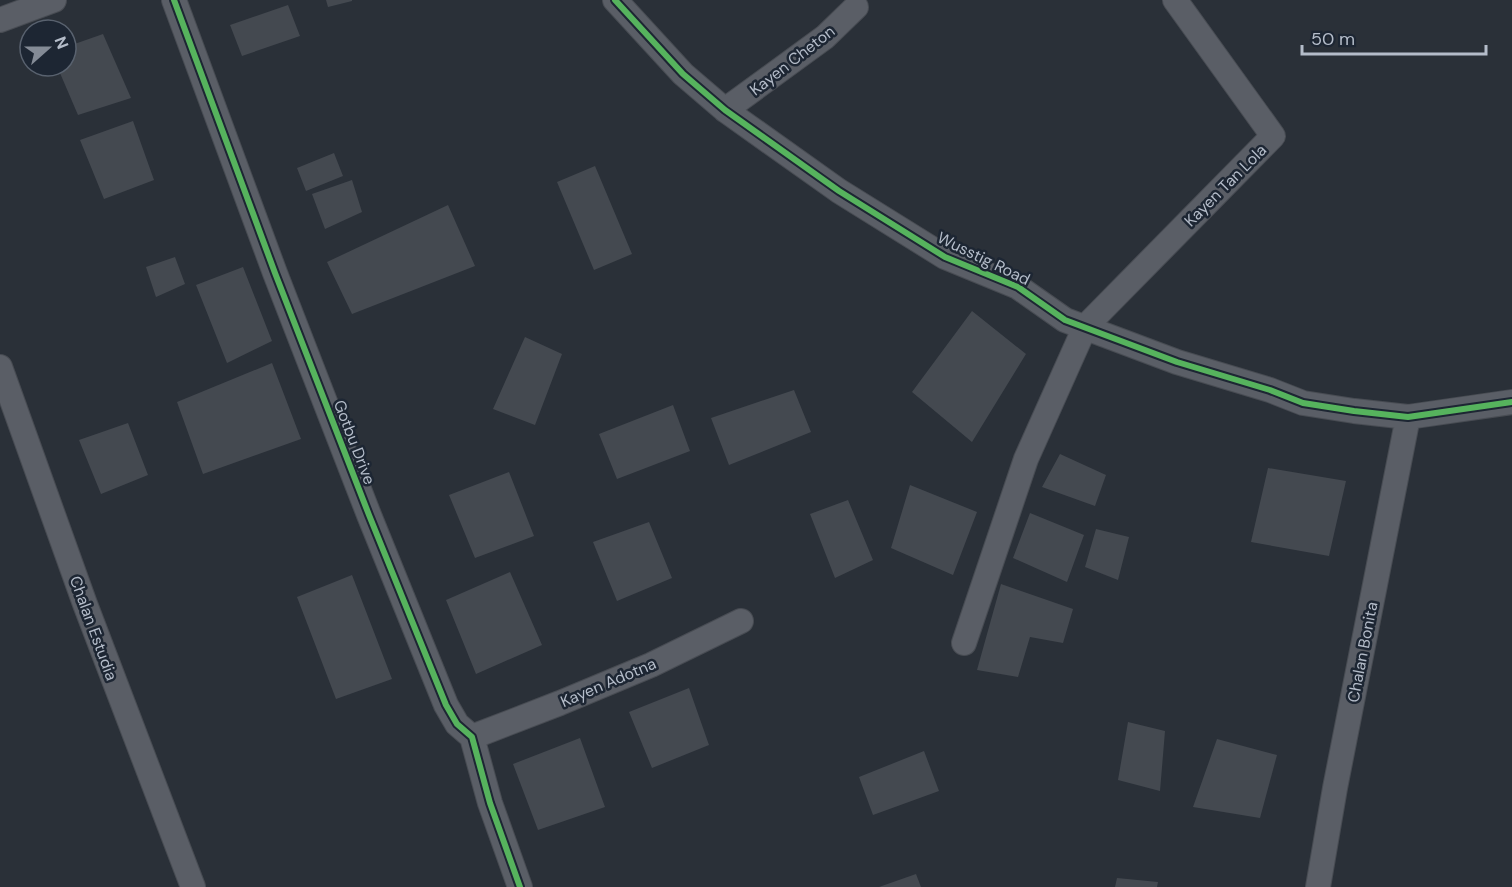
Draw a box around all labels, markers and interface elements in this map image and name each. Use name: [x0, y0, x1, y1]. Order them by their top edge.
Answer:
north arrow: [18, 18, 78, 78]
scale bar: [1302, 18, 1486, 56]
street label: Kayen Cheton: [746, 21, 839, 100]
text: 50 m: [1311, 27, 1355, 51]
text: N: [50, 34, 73, 52]
street label: Kayen Tan Lola: [1180, 140, 1271, 231]
street label: Wusstig Road: [934, 227, 1034, 290]
street label: Gotbu Drive: [329, 397, 380, 487]
street label: Chalan Estudia: [65, 573, 122, 683]
street label: Chalan Bonita: [1342, 600, 1383, 704]
street label: Kayen Adotna: [557, 653, 659, 712]

